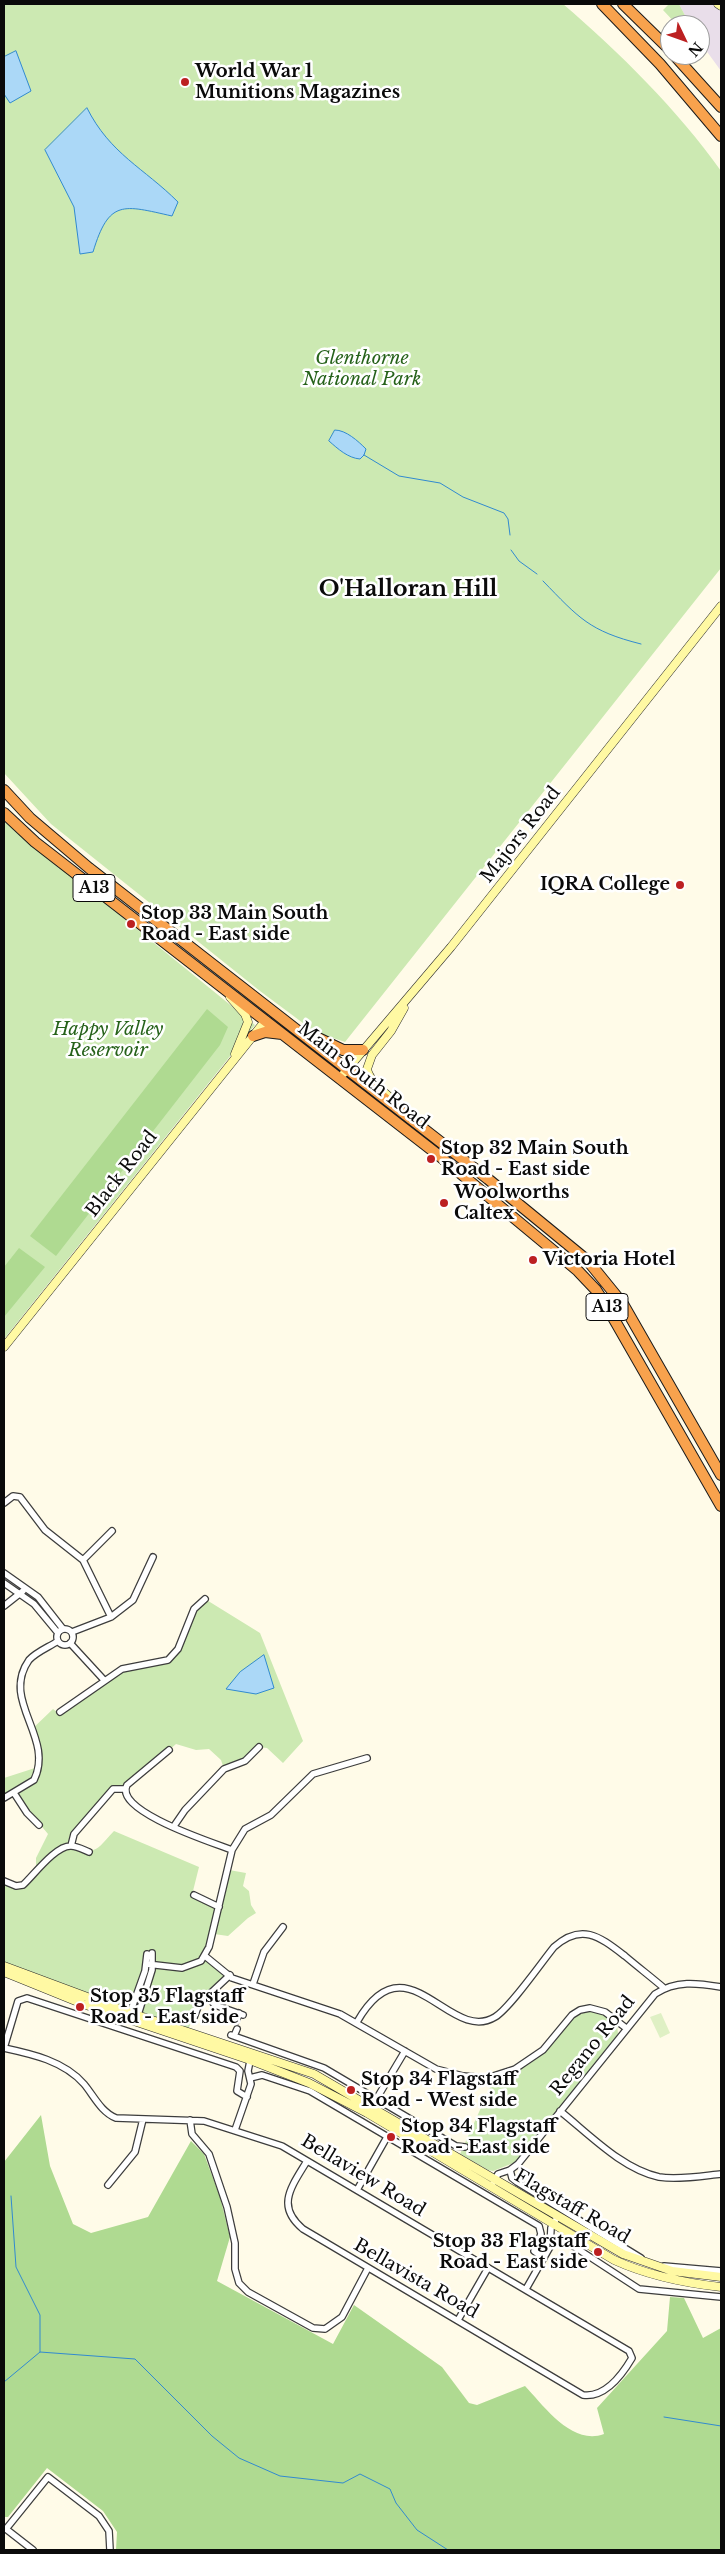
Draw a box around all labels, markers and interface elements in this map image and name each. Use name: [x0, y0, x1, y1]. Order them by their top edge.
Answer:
north arrow: [660, 15, 710, 65]
text: N: [684, 38, 707, 60]
place label: World War 1 Munitions Magazines: [195, 61, 400, 104]
marker: World War 1 Munitions Magazines: [179, 76, 191, 88]
park label: Glenthorne National Park: [303, 348, 421, 390]
district label: O'Halloran Hill: [319, 577, 497, 603]
street label: Majors Road: [477, 782, 565, 888]
road number: A13: [73, 874, 115, 901]
place label: IQRA College: [540, 874, 670, 896]
marker: IQRA College: [674, 879, 686, 891]
place label: Stop 33 Main South Road - East side: [141, 903, 328, 946]
marker: Stop 33 Main South Road - East side: [125, 918, 137, 930]
street label: Main South Road: [293, 1018, 433, 1134]
park label: Happy Valley Reservoir: [53, 1019, 163, 1062]
street label: Black Road: [82, 1127, 162, 1221]
place label: Stop 32 Main South Road - East side: [441, 1138, 629, 1180]
marker: Stop 32 Main South Road - East side: [425, 1153, 437, 1165]
place label: Woolworths Caltex: [454, 1182, 569, 1224]
marker: Woolworths Caltex: [438, 1197, 450, 1209]
place label: Victoria Hotel: [543, 1249, 675, 1271]
marker: Victoria Hotel: [527, 1254, 539, 1266]
road number: A13: [586, 1294, 628, 1320]
place label: Stop 35 Flagstaff Road - East side: [90, 1986, 244, 2028]
street label: Regano Road: [546, 1992, 640, 2100]
marker: Stop 35 Flagstaff Road - East side: [74, 2001, 86, 2013]
place label: Stop 34 Flagstaff Road - West side: [361, 2069, 517, 2112]
marker: Stop 34 Flagstaff Road - West side: [345, 2084, 357, 2096]
place label: Stop 34 Flagstaff Road - East side: [401, 2116, 557, 2158]
street label: Bellaview Road: [297, 2130, 429, 2222]
marker: Stop 34 Flagstaff Road - East side: [385, 2131, 397, 2143]
street label: Flagstaff Road: [510, 2165, 634, 2249]
place label: Stop 33 Flagstaff Road - East side: [433, 2231, 588, 2274]
street label: Bellavista Road: [350, 2235, 482, 2323]
marker: Stop 33 Flagstaff Road - East side: [592, 2246, 604, 2258]

